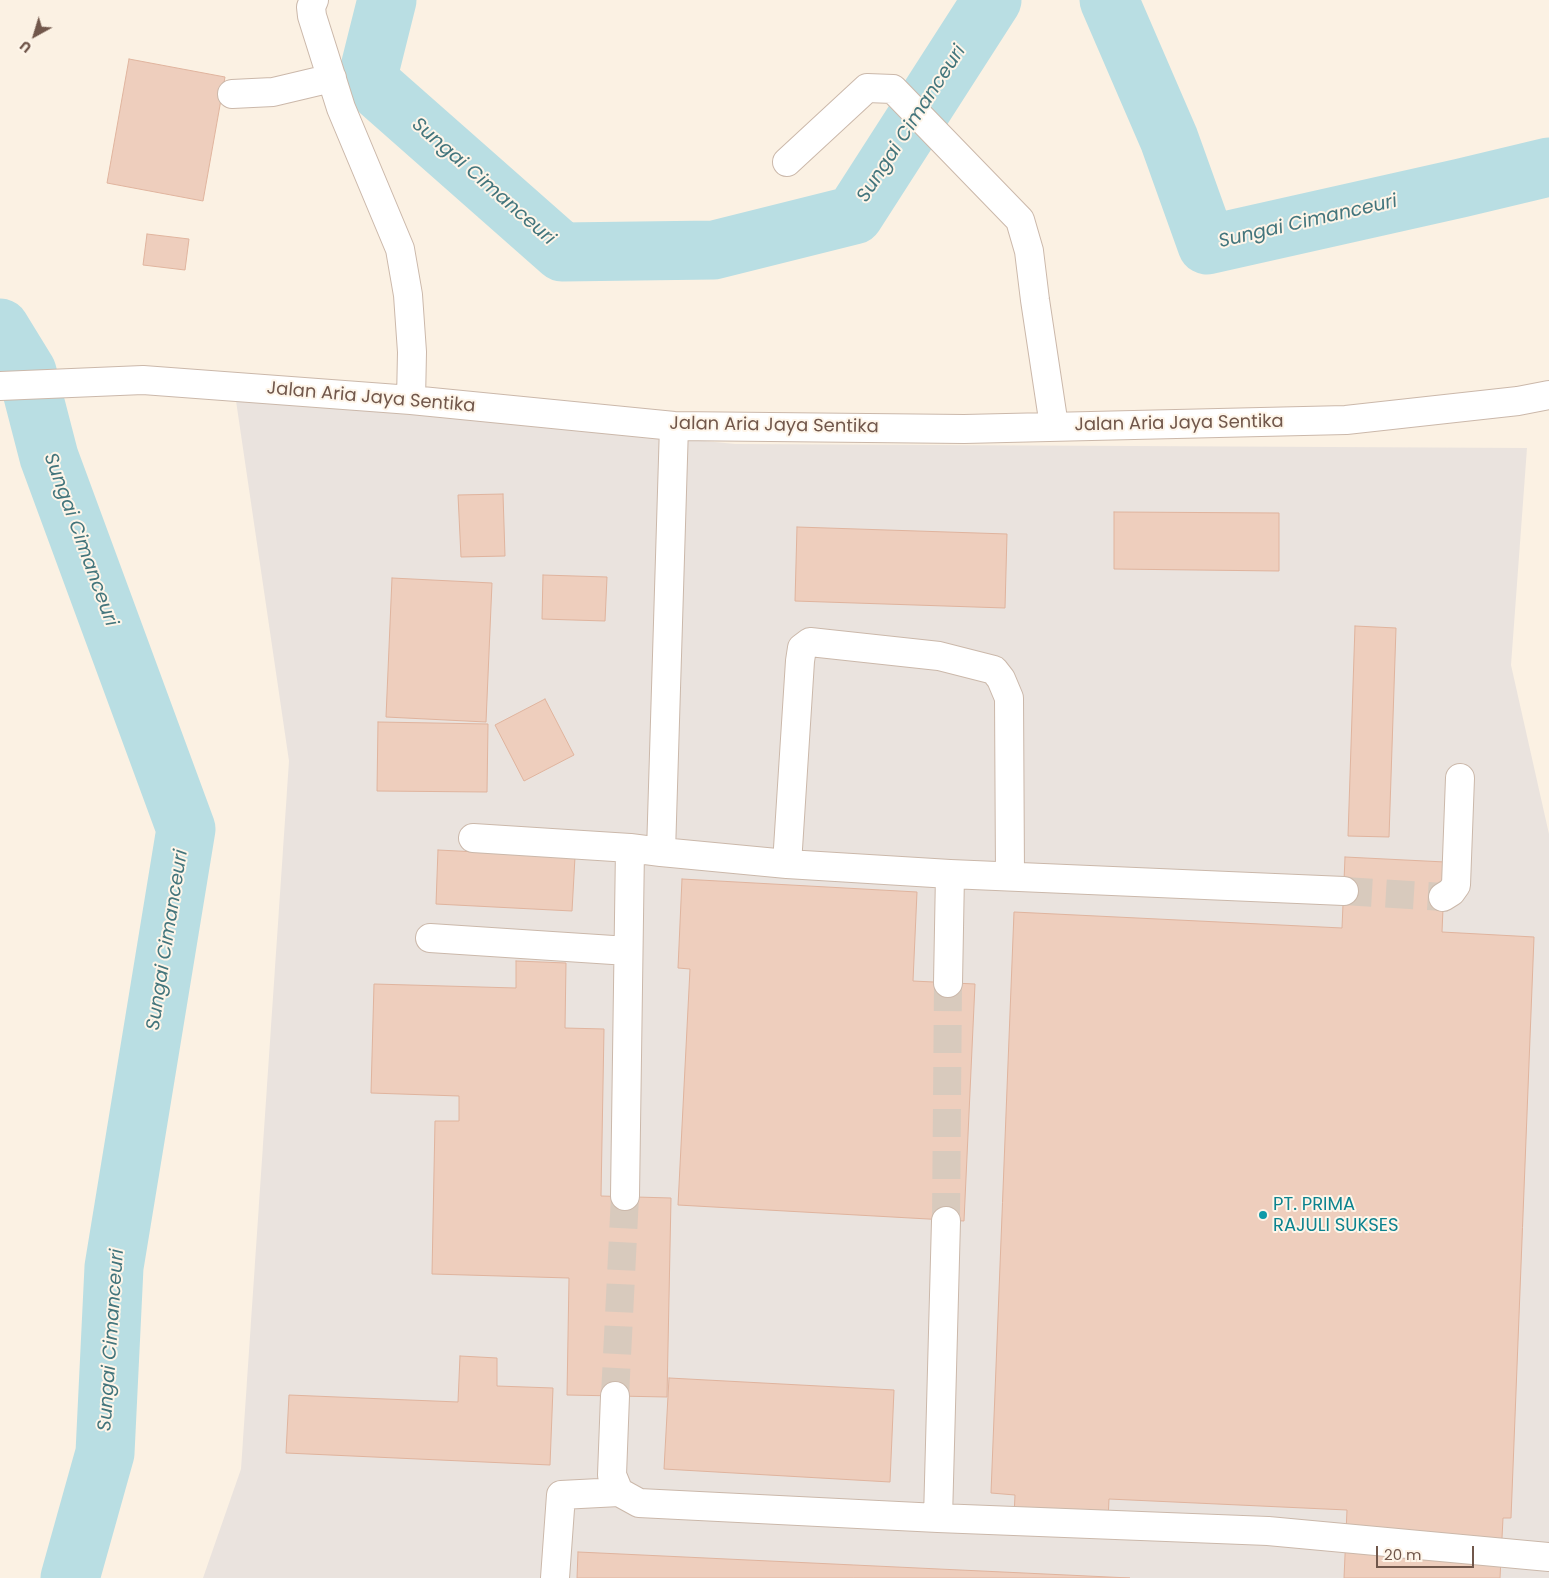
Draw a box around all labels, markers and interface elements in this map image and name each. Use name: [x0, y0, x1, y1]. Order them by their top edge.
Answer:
north arrow: [10, 10, 60, 60]
text: U: [15, 36, 36, 58]
water label: Sungai Cimanceuri: [853, 41, 971, 207]
water label: Sungai Cimanceuri: [407, 114, 559, 250]
water label: Sungai Cimanceuri: [1216, 190, 1400, 254]
street label: Jalan Aria Jaya Sentika: [266, 378, 476, 418]
street label: Jalan Aria Jaya Sentika: [1074, 411, 1284, 437]
street label: Jalan Aria Jaya Sentika: [669, 413, 879, 439]
water label: Sungai Cimanceuri: [38, 450, 122, 630]
water label: Sungai Cimanceuri: [142, 848, 194, 1032]
place label: PT. PRIMA RAJULI SUKSES: [1273, 1194, 1399, 1236]
marker: PT. PRIMA RAJULI SUKSES: [1257, 1209, 1269, 1221]
water label: Sungai Cimanceuri: [94, 1248, 130, 1432]
scale bar: [1379, 1536, 1476, 1568]
text: 20 m: [1384, 1544, 1422, 1565]

